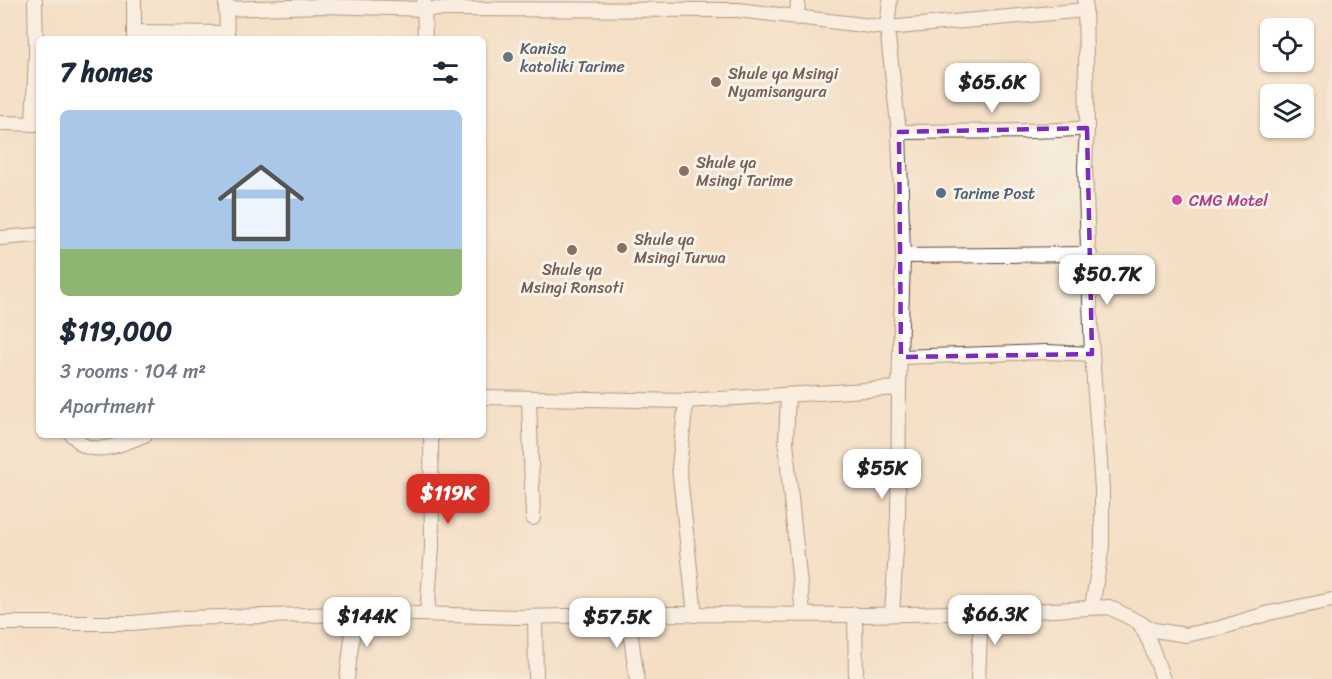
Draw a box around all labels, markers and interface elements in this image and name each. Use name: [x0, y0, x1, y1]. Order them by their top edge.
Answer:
map controls: [1260, 18, 1314, 138]
button: locate: [1260, 18, 1314, 72]
place label: Kanisa katoliki Tarime: [520, 34, 625, 81]
text: 7 homes: [60, 49, 152, 95]
marker: Kanisa katoliki Tarime: [501, 50, 515, 64]
icon: filters: [429, 56, 462, 89]
place label: Shule ya Msingi Nyamisangura: [728, 59, 839, 106]
pin: $65.6K: [943, 63, 1041, 114]
text: $65.6K: [959, 65, 1025, 100]
marker: Shule ya Msingi Nyamisangura: [709, 75, 723, 89]
button: layers: [1260, 84, 1314, 138]
place label: Shule ya Msingi Tarime: [696, 148, 793, 195]
icon: home: [207, 149, 315, 257]
marker: Shule ya Msingi Tarime: [677, 164, 691, 178]
place label: Tarime Post: [953, 179, 1035, 208]
marker: Tarime Post: [934, 186, 948, 200]
place label: CMG Motel: [1189, 186, 1268, 215]
marker: CMG Motel: [1170, 193, 1184, 207]
place label: Shule ya Msingi Turwa: [634, 225, 726, 272]
marker: Shule ya Msingi Turwa: [615, 241, 629, 255]
marker: Shule ya Msingi Ronsoti: [565, 243, 579, 257]
place label: Shule ya Msingi Ronsoti: [521, 255, 624, 302]
pin: $50.7K: [1058, 255, 1156, 306]
text: $50.7K: [1073, 257, 1141, 292]
text: $119,000: [60, 308, 172, 354]
text: 3 rooms · 104 m²: [60, 354, 206, 389]
text: Apartment: [60, 389, 154, 424]
pin: $55K: [846, 449, 918, 500]
text: $55K: [857, 451, 907, 486]
pin: $119K: [406, 474, 490, 525]
text: $119K: [420, 476, 476, 511]
pin: $66.3K: [946, 595, 1044, 646]
pin: $144K: [325, 597, 409, 648]
text: $66.3K: [962, 597, 1028, 632]
pin: $57.5K: [568, 598, 666, 649]
text: $144K: [337, 599, 397, 634]
text: $57.5K: [583, 600, 651, 635]

